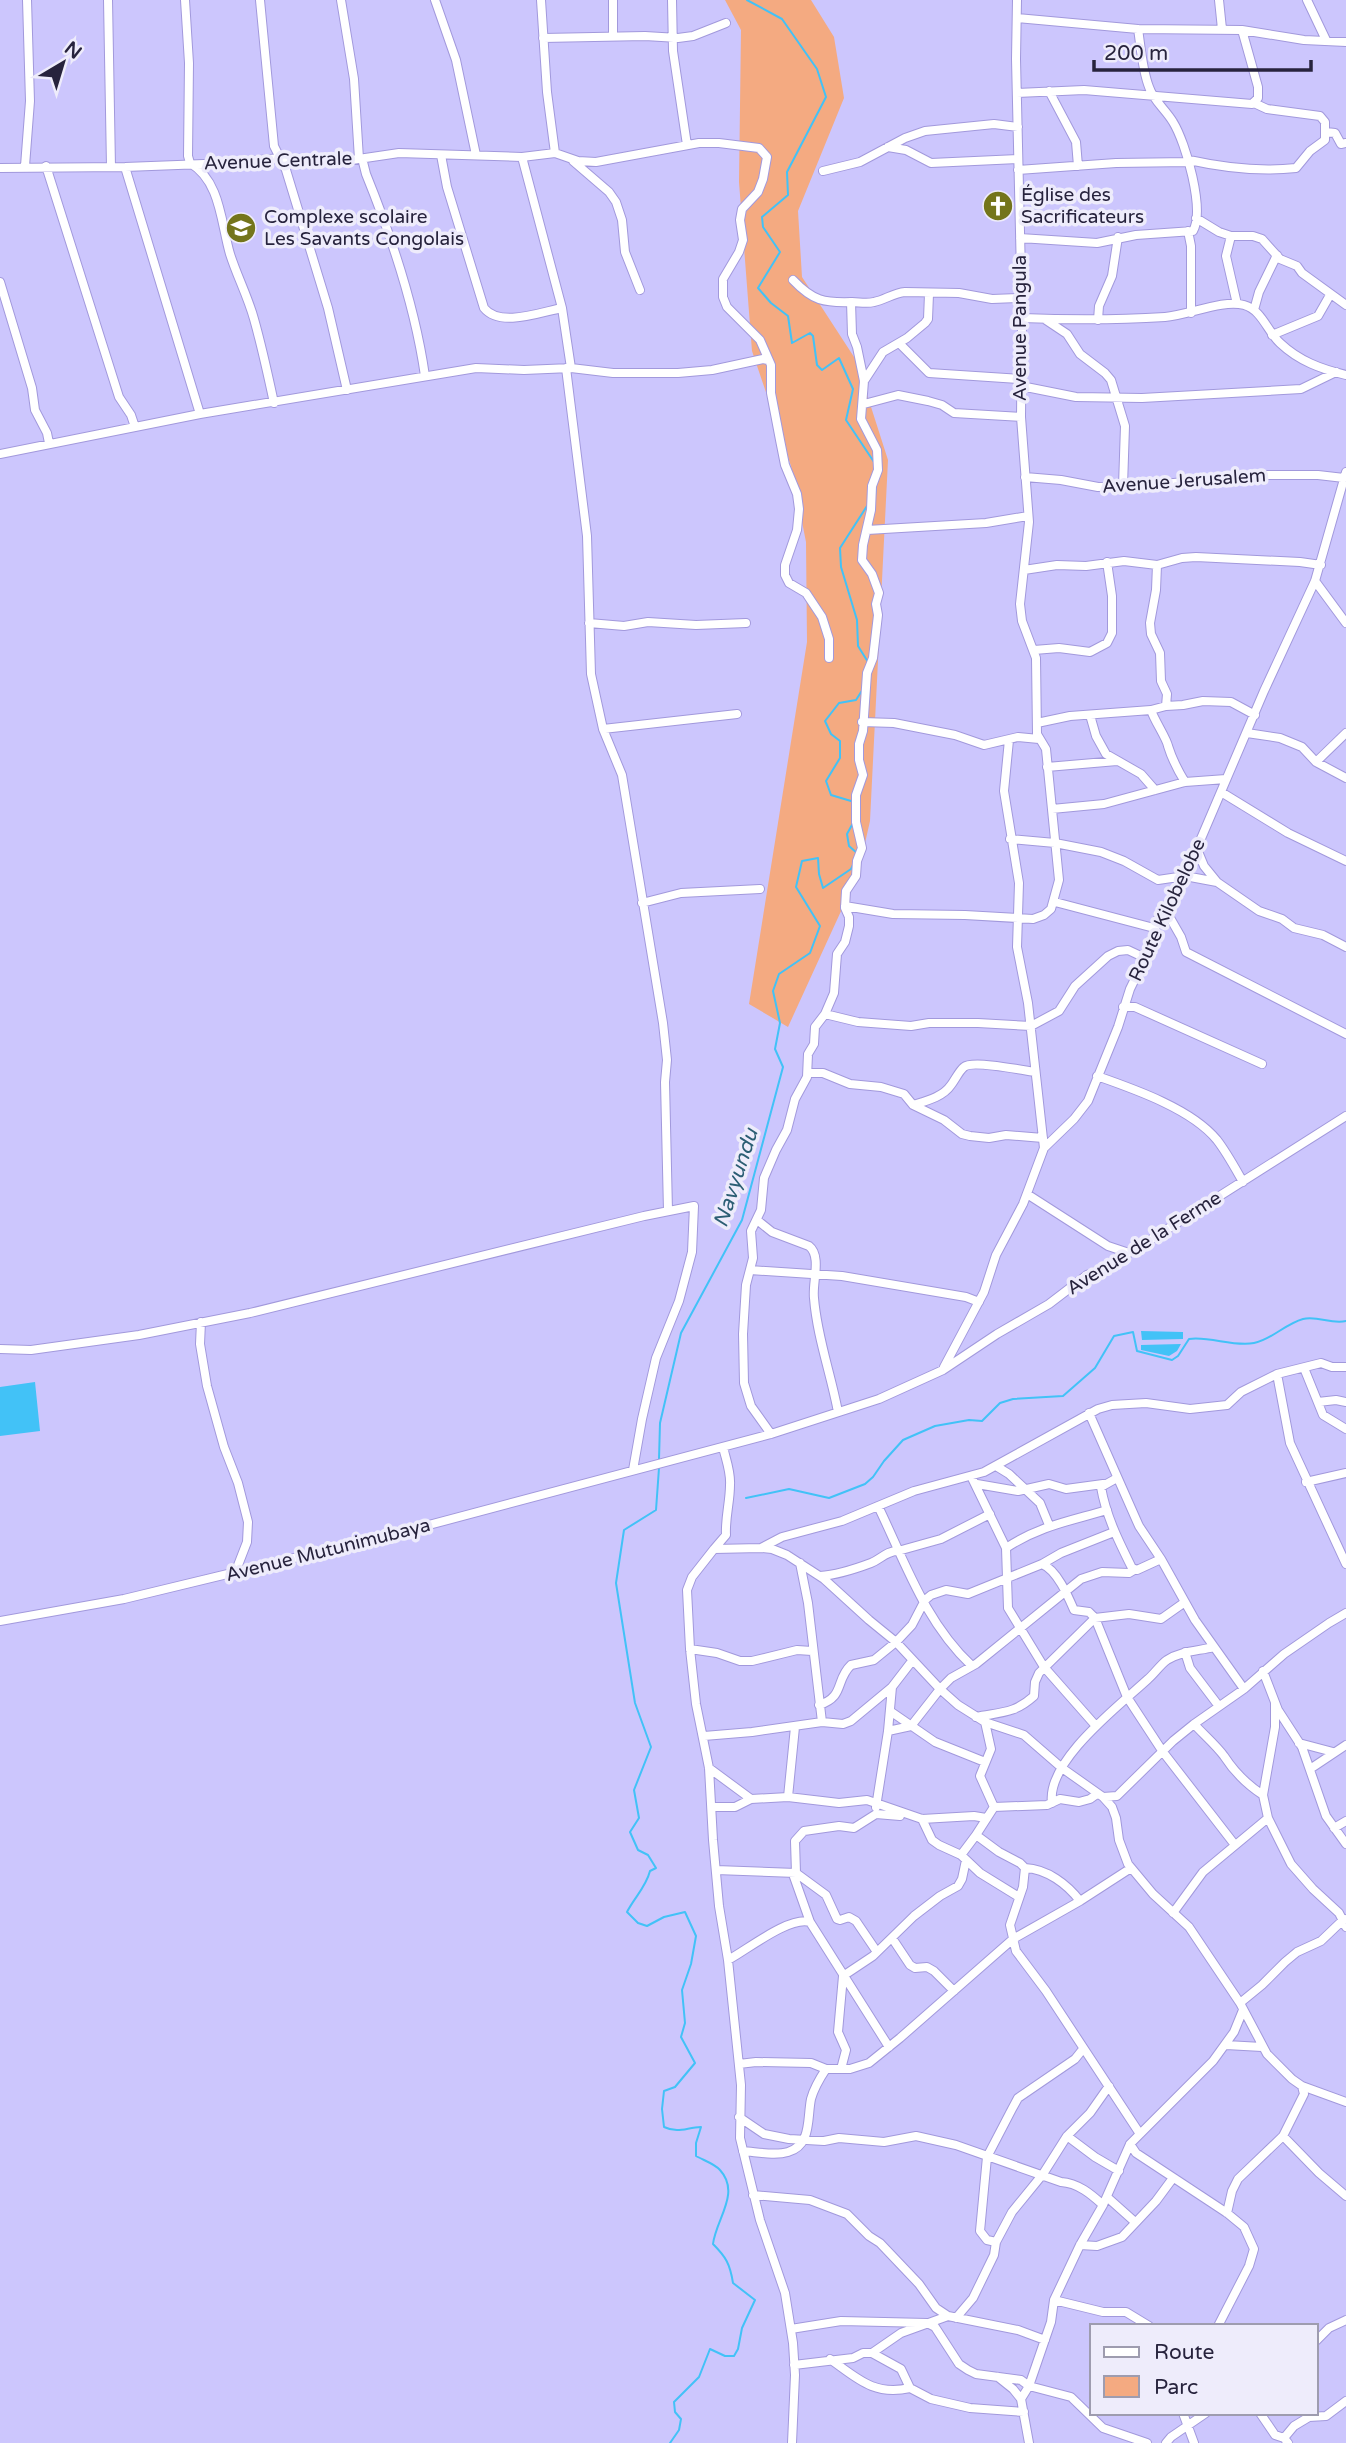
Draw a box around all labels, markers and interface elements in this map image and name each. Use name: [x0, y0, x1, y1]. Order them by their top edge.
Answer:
north arrow: [28, 28, 98, 98]
scale bar: [1094, 28, 1311, 72]
text: N: [60, 37, 86, 64]
text: 200 m: [1104, 41, 1168, 66]
street label: Avenue Centrale: [203, 147, 353, 175]
place label: Église des Sacrificateurs: [1021, 184, 1144, 228]
church icon: Église des Sacrificateurs: [981, 189, 1015, 223]
place label: Complexe scolaire Les Savants Congolais: [264, 206, 464, 250]
school or university icon: Complexe scolaire Les Savants Congolais: [224, 211, 258, 245]
street label: Avenue Pangula: [1009, 255, 1031, 401]
street label: Avenue Jerusalem: [1101, 464, 1267, 498]
street label: Route Kilobelobe: [1124, 835, 1210, 985]
water label: Navyundu: [708, 1124, 764, 1231]
street label: Avenue de la Ferme: [1063, 1187, 1225, 1299]
street label: Avenue Mutunimubaya: [223, 1514, 433, 1586]
legend: [1090, 2324, 1318, 2415]
text: Route: [1154, 2340, 1214, 2365]
text: Parc: [1154, 2375, 1198, 2400]

